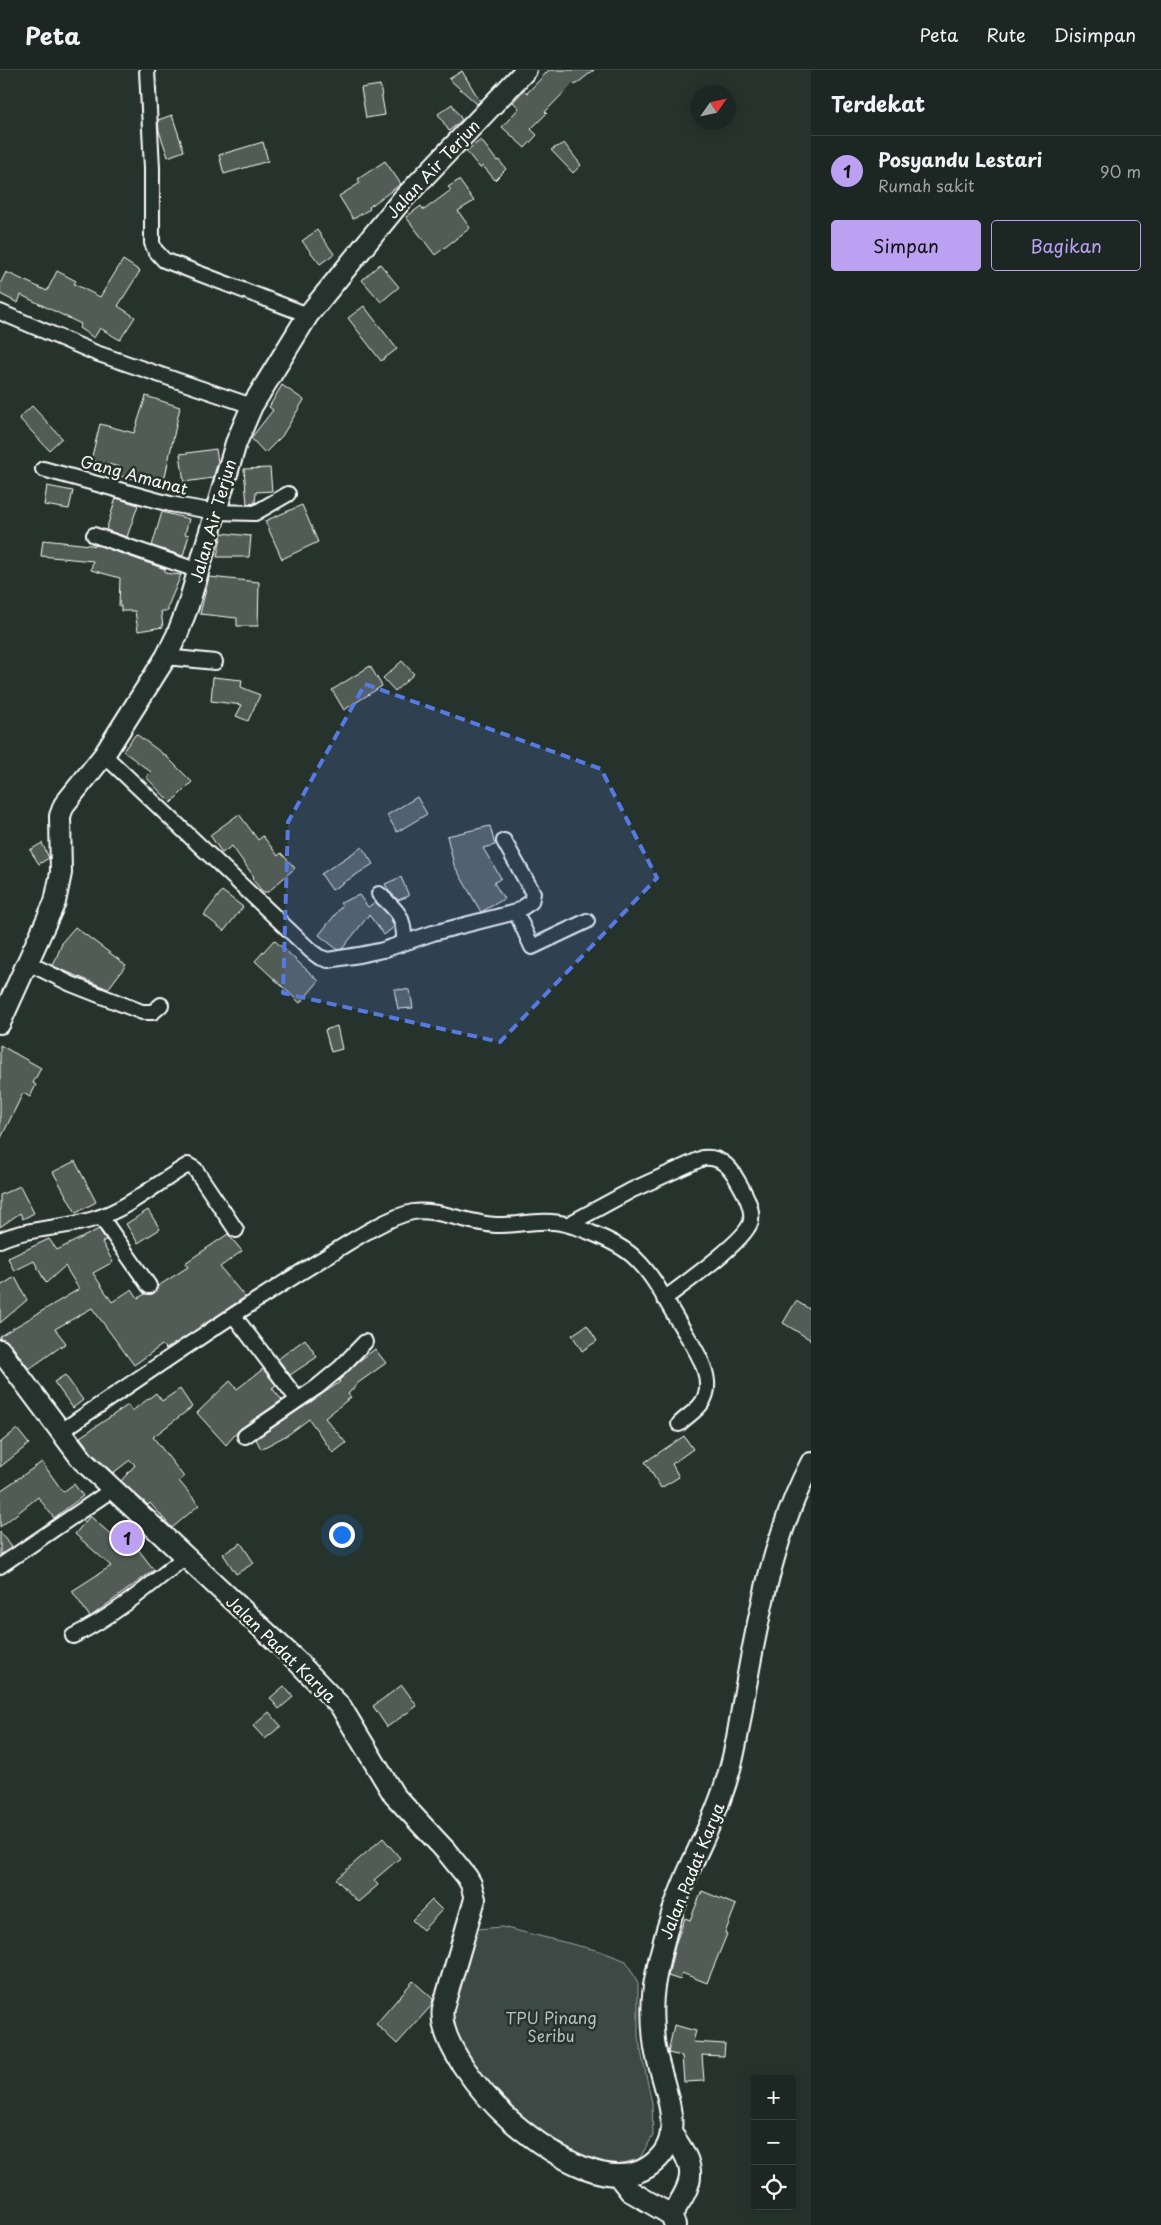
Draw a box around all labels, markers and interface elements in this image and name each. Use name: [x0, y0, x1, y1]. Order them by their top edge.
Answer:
text: Peta: [25, 17, 81, 53]
text: Peta: [919, 21, 958, 48]
text: Rute: [986, 21, 1026, 48]
text: Disimpan: [1054, 21, 1136, 48]
north arrow: [691, 85, 736, 130]
text: Terdekat: [831, 87, 925, 119]
street label: Jalan Air Terjun: [380, 114, 484, 223]
text: Posyandu Lestari: [878, 145, 1042, 173]
text: 1: [843, 159, 851, 183]
text: 90 m: [1100, 159, 1141, 183]
text: Rumah sakit: [878, 173, 975, 197]
button: Simpan: [831, 220, 981, 271]
button: Bagikan: [991, 220, 1141, 271]
street label: Gang Amanat: [78, 448, 191, 500]
street label: Jalan Air Terjun: [183, 456, 241, 585]
pin: 1: [111, 1519, 143, 1557]
your location: [329, 1522, 355, 1548]
street label: Jalan Padat Karya: [221, 1589, 342, 1707]
street label: Jalan Padat Karya: [653, 1799, 729, 1942]
park label: TPU Pinang Seribu: [505, 2005, 597, 2047]
map controls: [751, 2075, 796, 2210]
button: +: [751, 2075, 796, 2120]
button: −: [751, 2120, 796, 2165]
button: locate: [751, 2165, 796, 2210]

